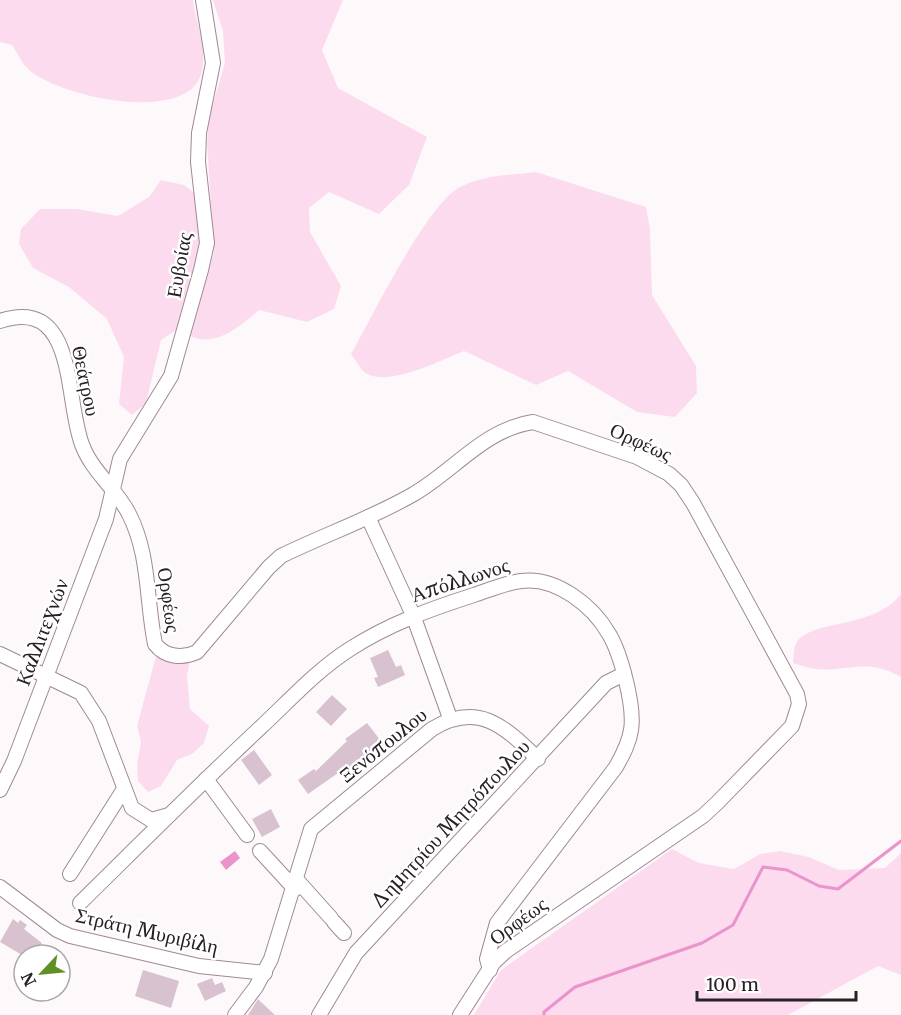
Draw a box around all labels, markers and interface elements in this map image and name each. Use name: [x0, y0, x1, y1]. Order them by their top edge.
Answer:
street label: Ευβοίας: [160, 230, 197, 300]
street label: Θεάτρου: [67, 343, 106, 418]
street label: Ορφέως: [606, 417, 676, 466]
street label: Απόλλωνος: [408, 552, 512, 607]
street label: Ορφέως: [153, 566, 186, 634]
street label: Καλλιτεχνών: [10, 575, 73, 689]
street label: Ξενόπουλου: [334, 702, 432, 788]
street label: Δημητρίου Μητρόπουλου: [365, 734, 535, 913]
street label: Ορφέως: [484, 891, 552, 950]
street label: Στράτη Μυριβίλη: [73, 902, 221, 959]
north arrow: [12, 943, 72, 1003]
scale bar: [697, 964, 856, 1002]
text: N: [17, 969, 40, 990]
text: 100 m: [706, 973, 759, 996]

